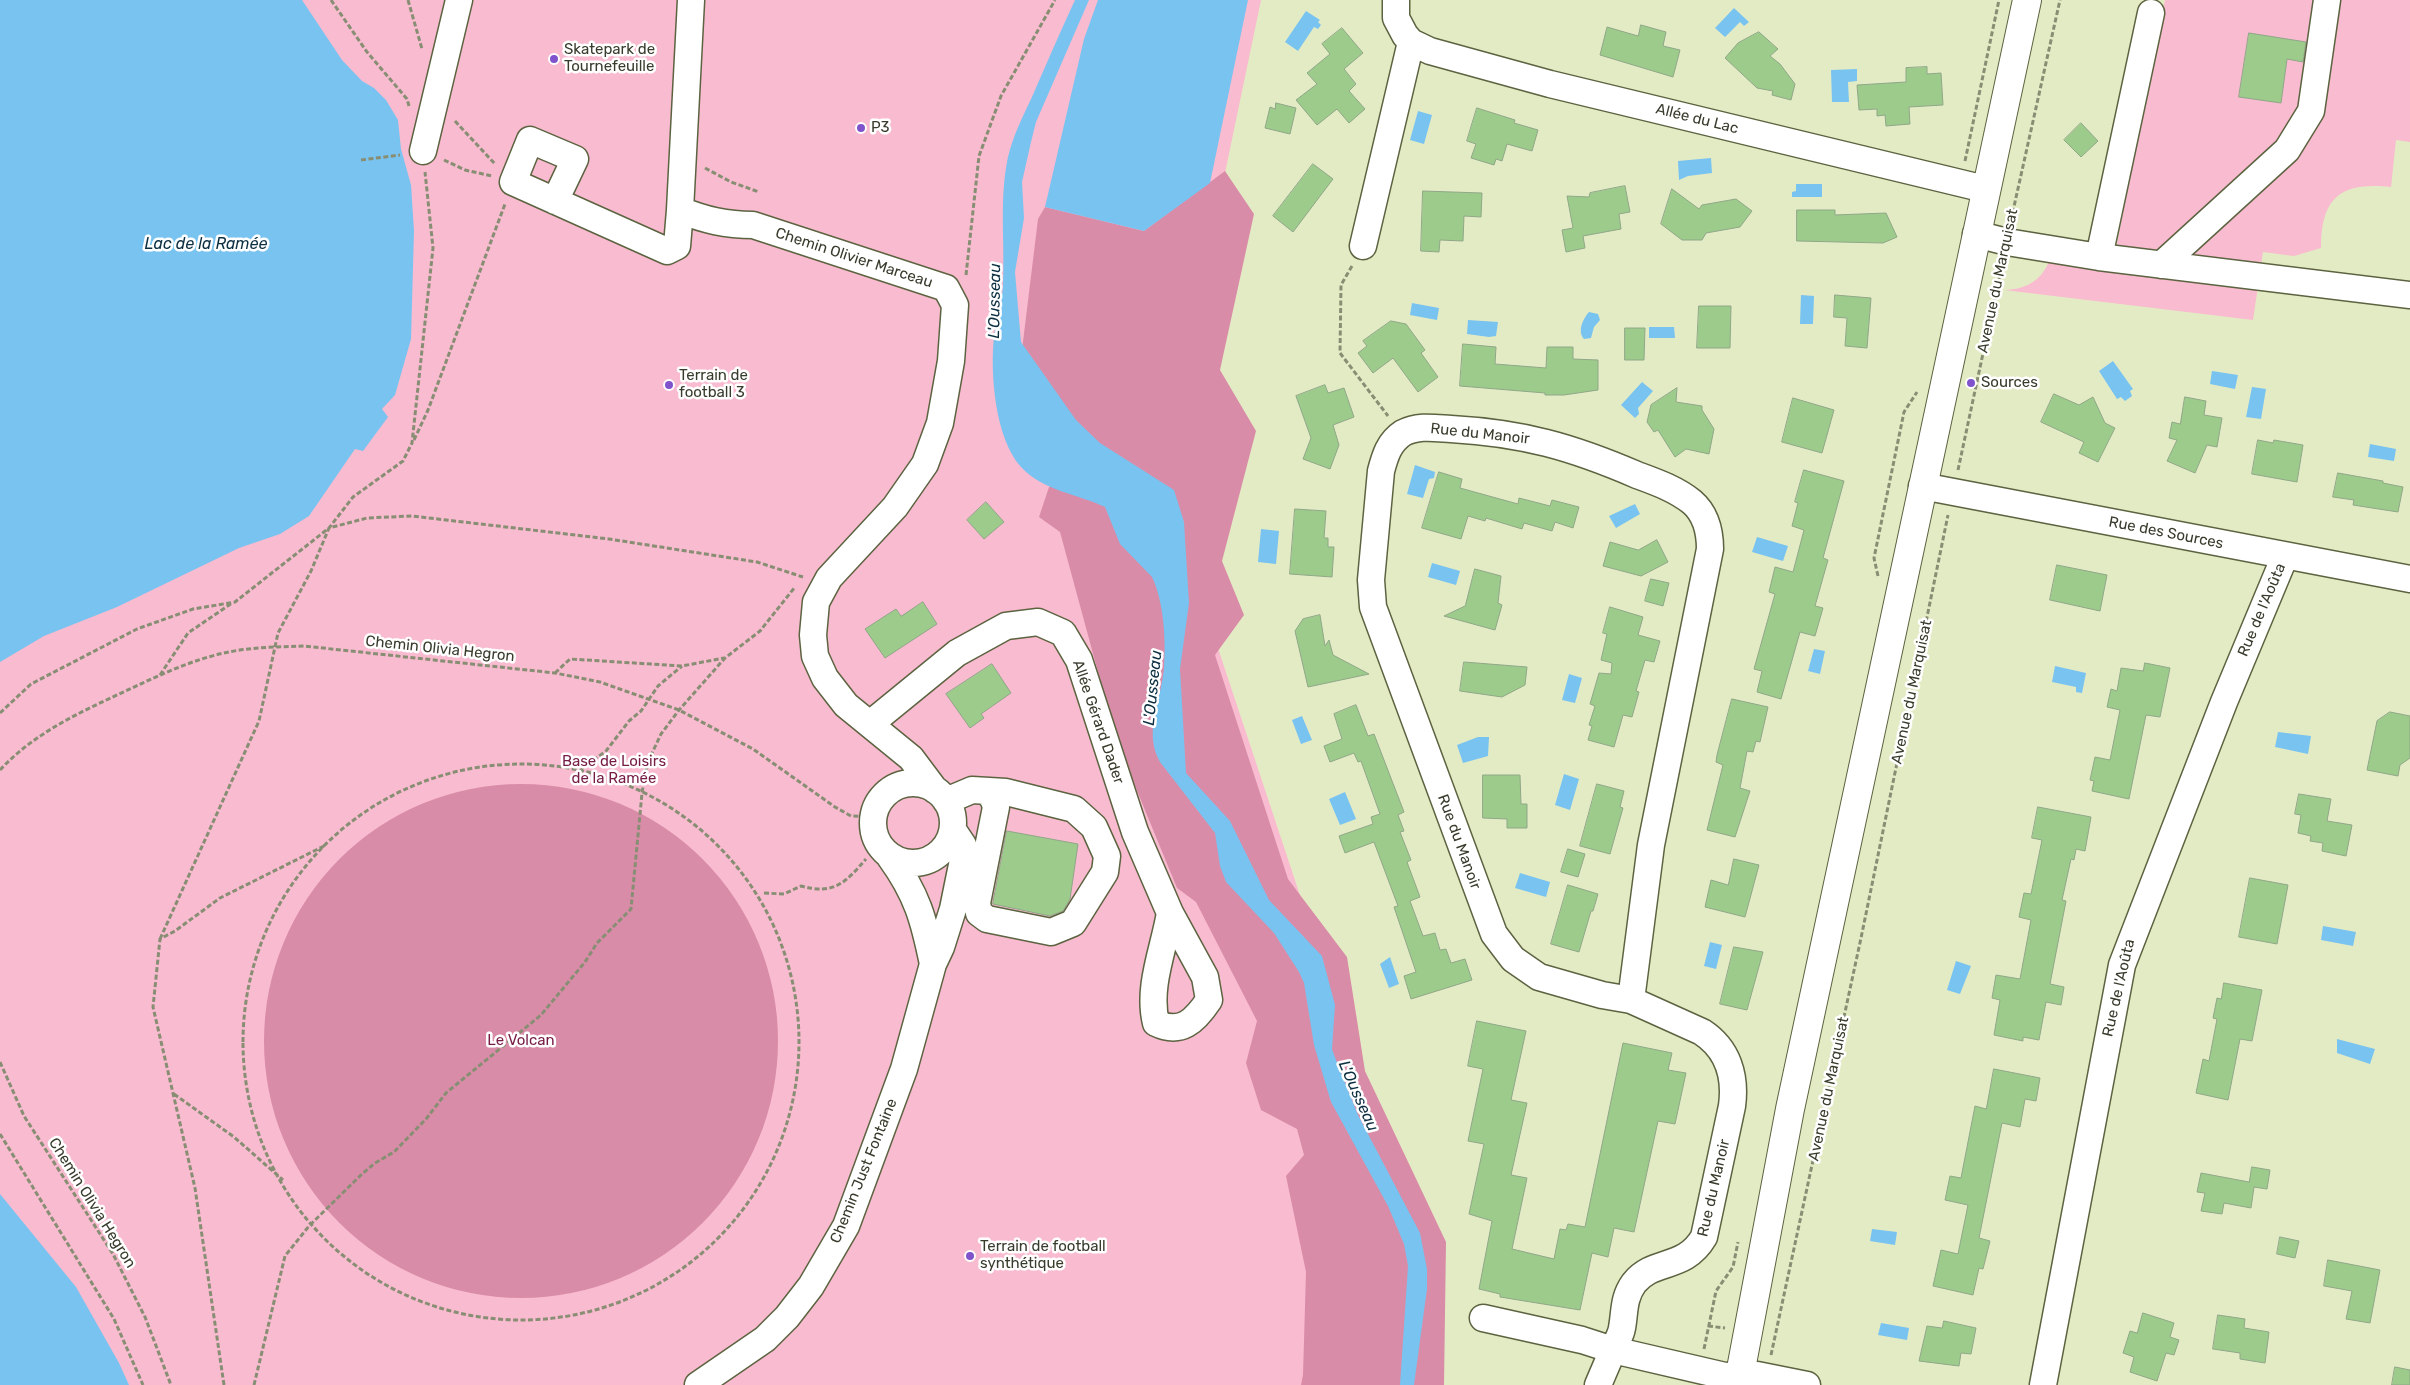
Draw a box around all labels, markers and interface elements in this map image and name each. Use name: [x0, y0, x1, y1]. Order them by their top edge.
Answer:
place label: Skatepark de Tournefeuille: [564, 41, 655, 76]
marker: Skatepark de Tournefeuille: [548, 53, 560, 65]
street label: Allée du Lac: [1654, 100, 1740, 138]
place label: P3: [871, 119, 889, 137]
marker: P3: [855, 122, 867, 134]
street label: Avenue du Marquisat: [1974, 207, 2022, 355]
street label: Chemin Olivier Marceau: [773, 224, 935, 292]
water label: Lac de la Ramée: [145, 234, 267, 254]
water label: L'Ousseau: [985, 263, 1005, 339]
place label: Terrain de football 3: [679, 367, 748, 402]
place label: Sources: [1981, 374, 2038, 392]
marker: Sources: [1965, 377, 1977, 389]
marker: Terrain de football 3: [663, 379, 675, 391]
street label: Rue du Manoir: [1429, 420, 1531, 448]
street label: Rue des Sources: [2107, 513, 2225, 553]
street label: Rue de l'Aoûta: [2234, 561, 2290, 659]
street label: Avenue du Marquisat: [1888, 618, 1936, 766]
street label: Chemin Olivia Hegron: [365, 632, 515, 666]
water label: L'Ousseau: [1140, 650, 1166, 726]
street label: Allée Gérard Dader: [1068, 658, 1128, 786]
park label: Base de Loisirs de la Ramée: [562, 753, 666, 788]
street label: Rue du Manoir: [1433, 792, 1485, 892]
street label: Rue de l'Aoûta: [2099, 937, 2139, 1039]
street label: Avenue du Marquisat: [1805, 1015, 1853, 1163]
park label: Le Volcan: [487, 1032, 555, 1050]
water label: L'Ousseau: [1334, 1058, 1382, 1134]
street label: Chemin Just Fontaine: [827, 1096, 901, 1246]
street label: Chemin Olivia Hegron: [45, 1135, 139, 1271]
street label: Rue du Manoir: [1694, 1137, 1734, 1239]
place label: Terrain de football synthétique: [980, 1238, 1106, 1273]
marker: Terrain de football synthétique: [964, 1250, 976, 1262]

